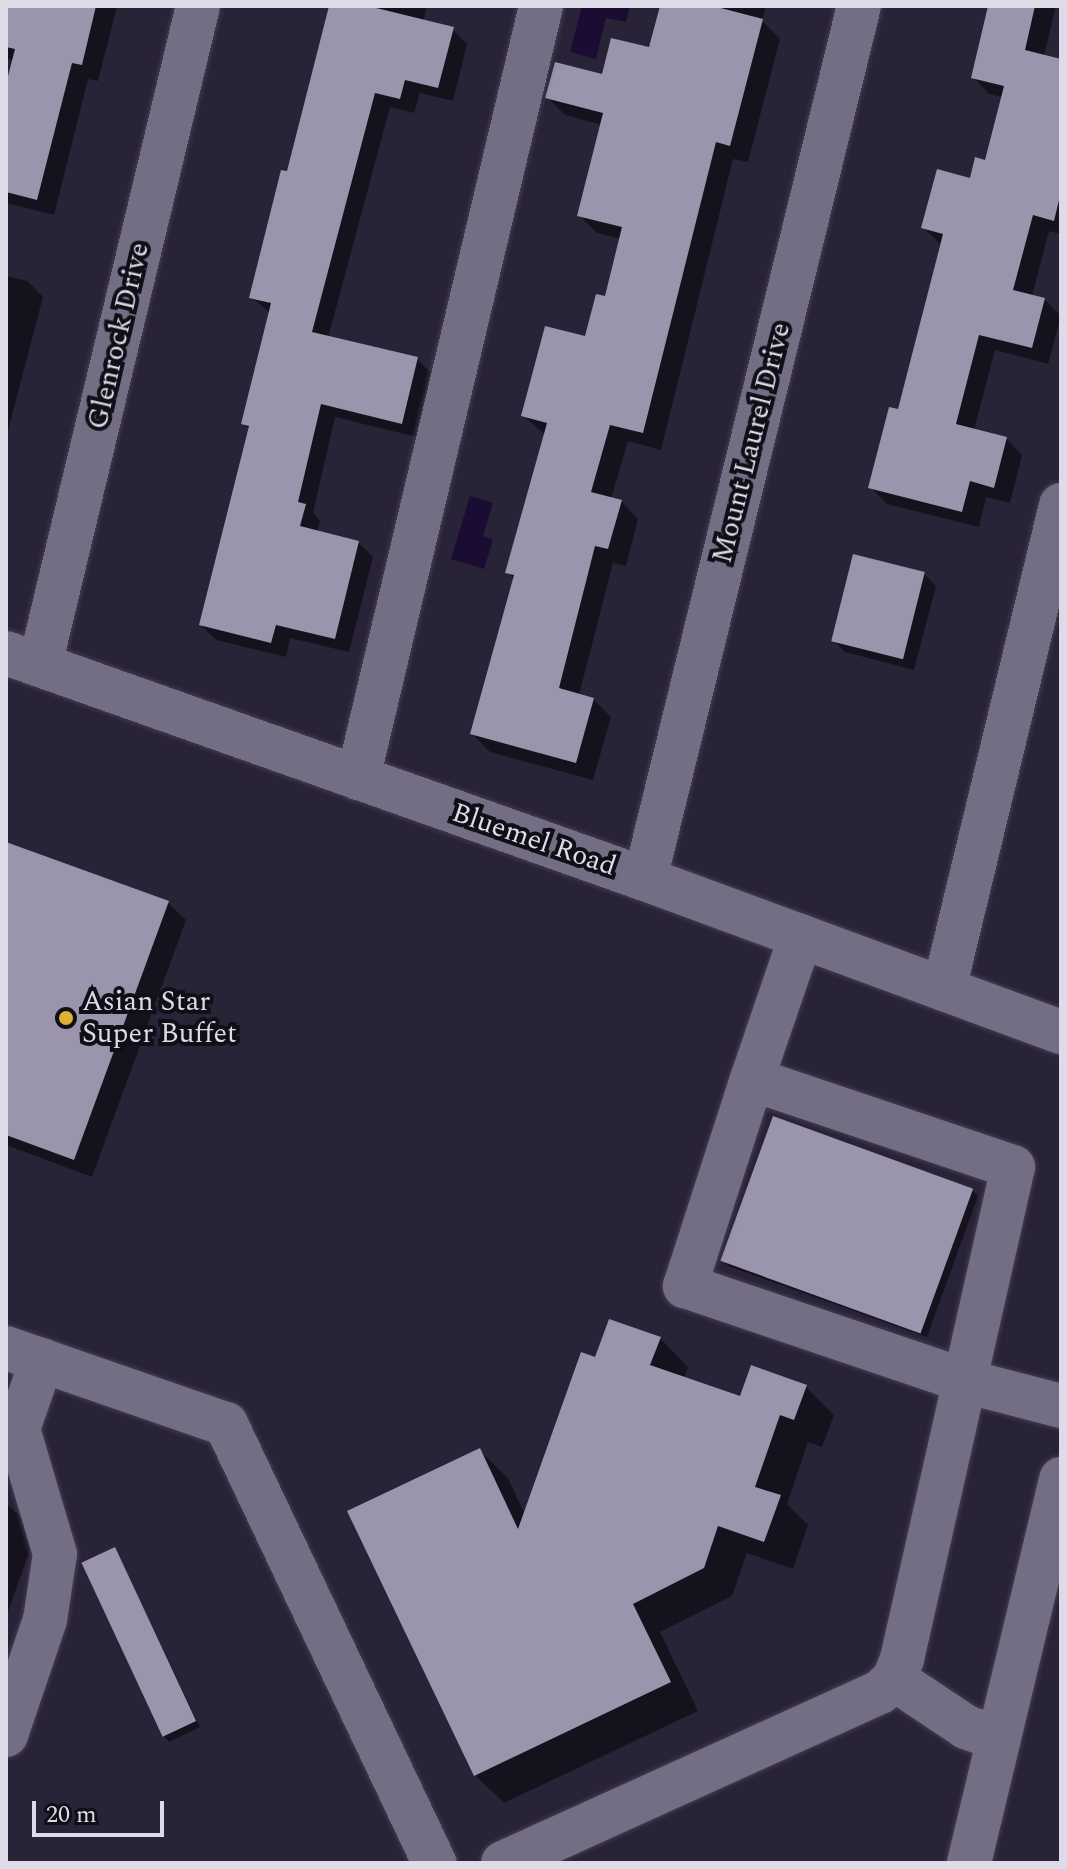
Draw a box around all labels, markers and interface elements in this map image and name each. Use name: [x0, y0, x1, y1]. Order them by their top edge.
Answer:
street label: Glenrock Drive: [81, 239, 157, 433]
street label: Mount Laurel Drive: [706, 319, 798, 567]
street label: Bluemel Road: [447, 796, 621, 884]
place label: Asian Star Super Buffet: [82, 985, 237, 1051]
marker: Asian Star Super Buffet: [57, 1009, 75, 1027]
scale bar: [36, 1785, 168, 1835]
text: 20 m: [46, 1797, 97, 1833]

